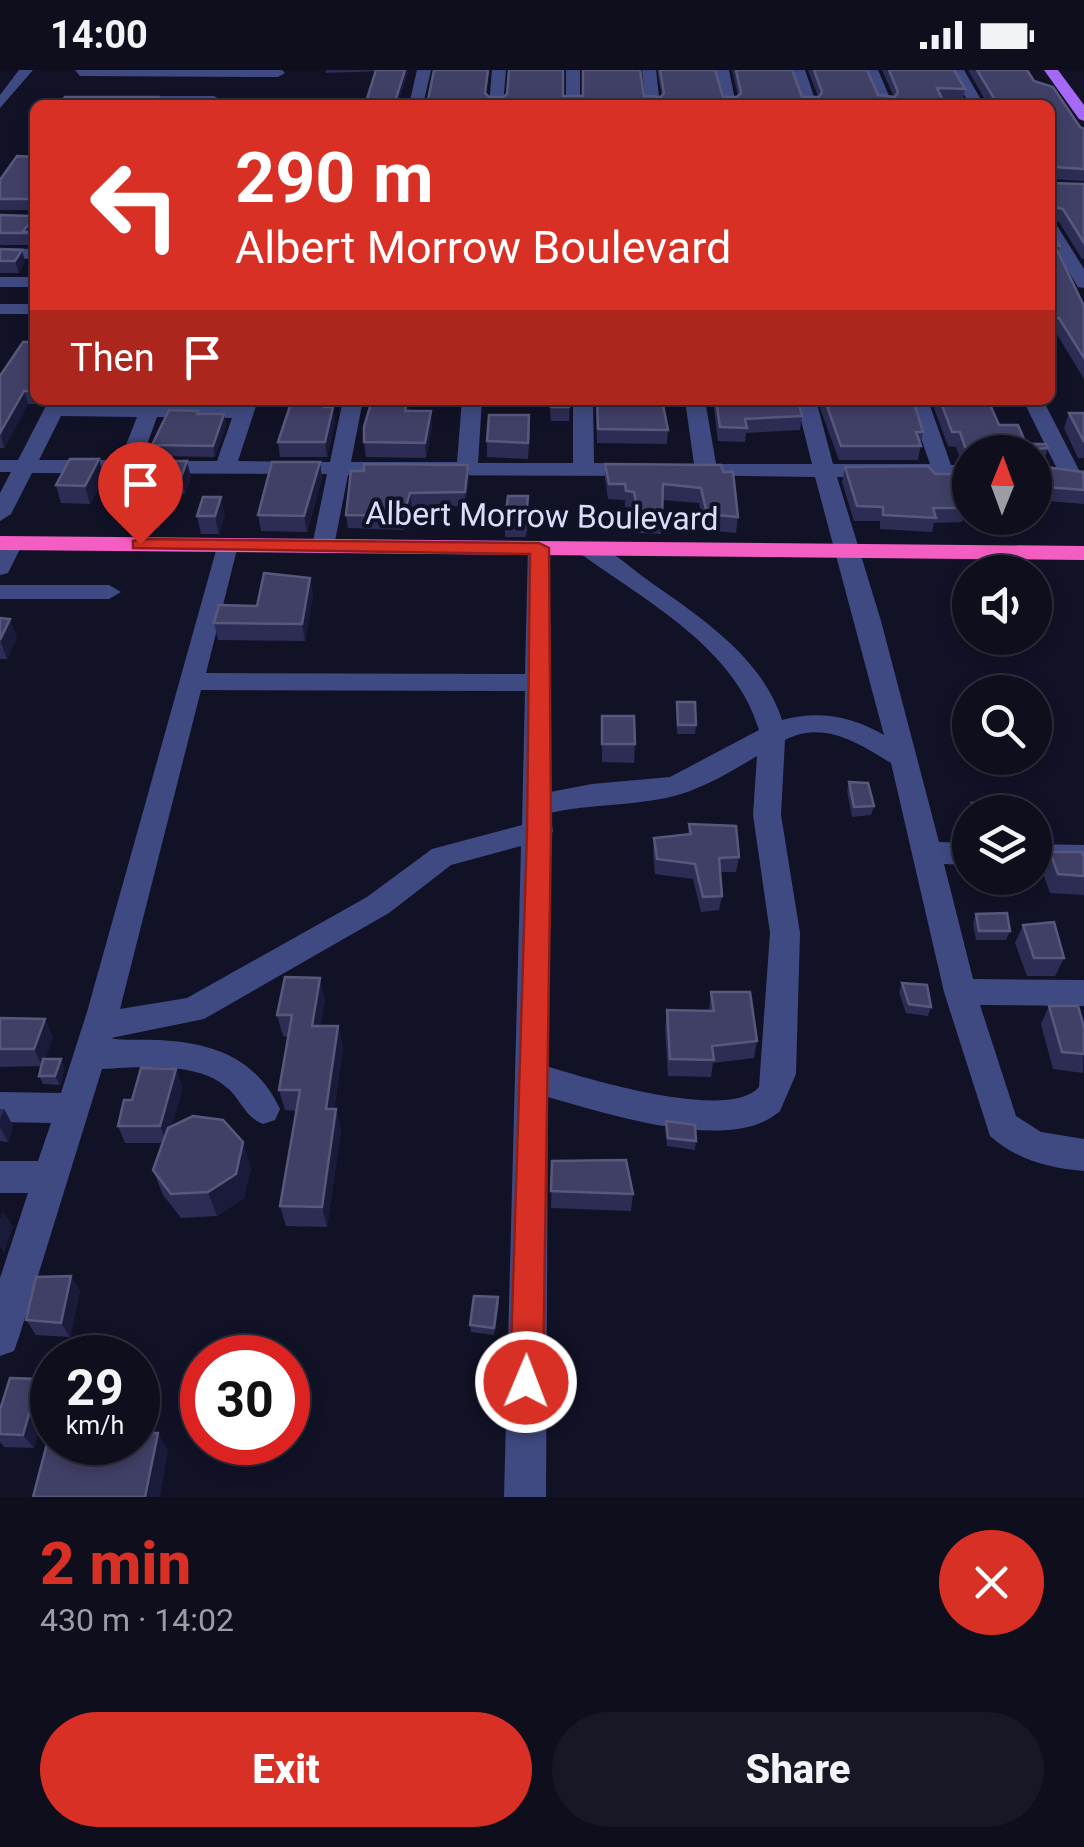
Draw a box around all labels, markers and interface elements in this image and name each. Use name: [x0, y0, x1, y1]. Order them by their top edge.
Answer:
text: 14:00: [50, 13, 148, 57]
text: 290 m: [235, 137, 434, 219]
icon: left: [70, 140, 200, 270]
text: Albert Morrow Boulevard: [235, 221, 732, 274]
icon: arrive: [175, 330, 230, 385]
text: Then: [70, 336, 155, 380]
north arrow: [952, 435, 1052, 535]
map controls: [952, 435, 1052, 895]
pin: [98, 442, 183, 545]
icon: arrive: [113, 457, 168, 512]
street label: Albert Morrow Boulevard: [365, 494, 719, 538]
button: sound: [952, 555, 1052, 655]
button: search: [952, 675, 1052, 775]
button: layers: [952, 795, 1052, 895]
position arrow: [474, 1330, 578, 1434]
speed limit sign: 30: [180, 1335, 310, 1465]
text: 29: [66, 1359, 124, 1417]
text: km/h: [66, 1411, 124, 1440]
text: 2 min: [40, 1528, 191, 1599]
button: close: [939, 1530, 1044, 1635]
text: 430 m · 14:02: [40, 1601, 234, 1639]
button: Exit: [40, 1712, 532, 1827]
button: Share: [552, 1712, 1044, 1827]

